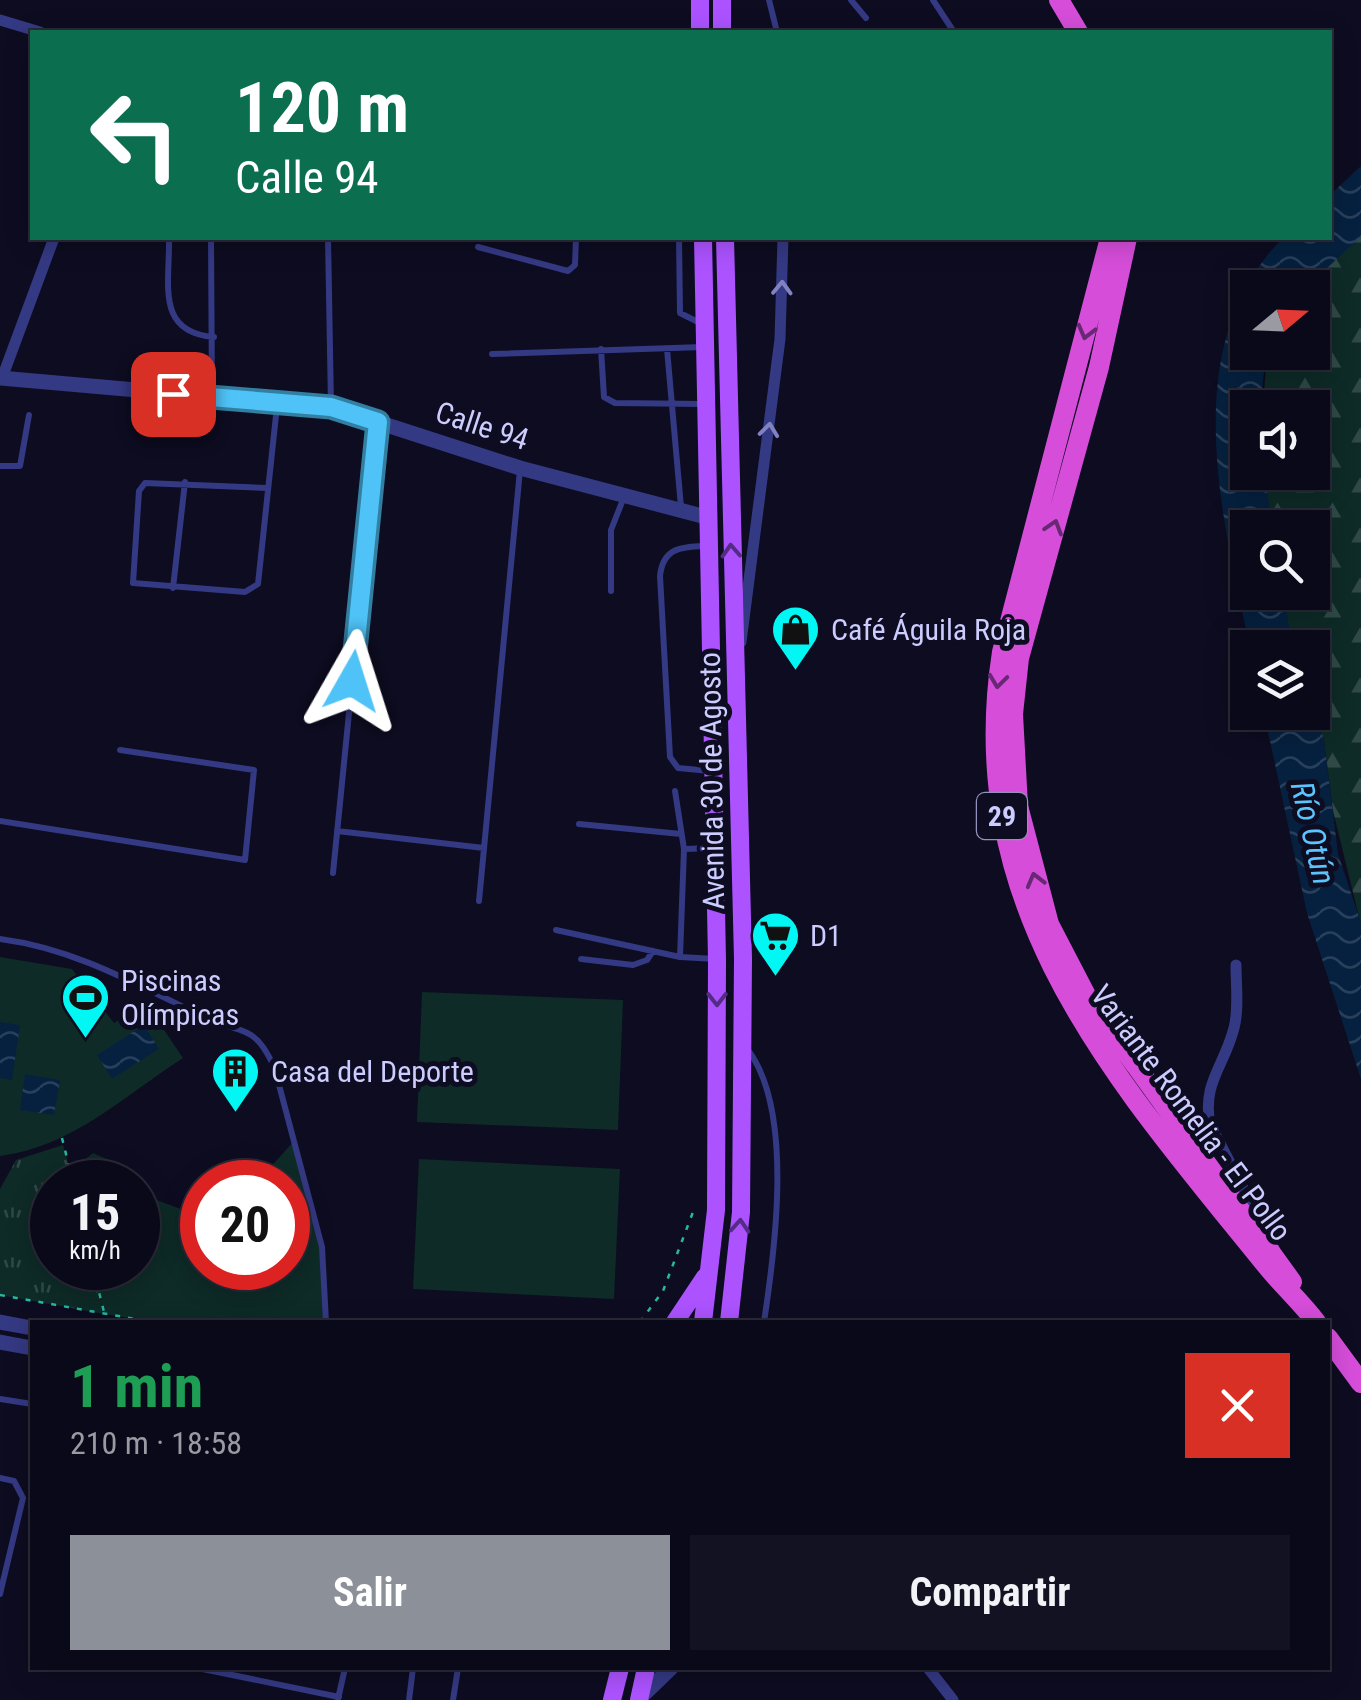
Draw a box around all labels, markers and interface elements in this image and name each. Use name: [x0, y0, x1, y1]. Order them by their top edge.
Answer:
text: 120 m: [235, 67, 409, 149]
icon: left: [70, 70, 200, 200]
text: Calle 94: [235, 151, 379, 204]
north arrow: [1230, 270, 1330, 370]
map controls: [1230, 270, 1330, 730]
one-way arrow: [771, 280, 792, 296]
one-way arrow: [1077, 323, 1098, 340]
pin: [131, 352, 216, 437]
icon: arrive: [146, 367, 201, 422]
button: sound: [1230, 390, 1330, 490]
street label: Calle 94: [431, 394, 533, 457]
one-way arrow: [758, 422, 779, 438]
button: search: [1230, 510, 1330, 610]
one-way arrow: [1042, 519, 1062, 536]
one-way arrow: [721, 543, 742, 559]
shop icon: Café Águila Roja: [770, 604, 822, 672]
place label: Café Águila Roja: [831, 612, 1026, 647]
position arrow: [300, 629, 404, 733]
button: layers: [1230, 630, 1330, 730]
street label: Avenida 30 de Agosto: [692, 652, 731, 910]
one-way arrow: [988, 673, 1009, 689]
water label: Río Otún: [1283, 778, 1343, 888]
road number: 29: [977, 793, 1027, 839]
one-way arrow: [1026, 872, 1047, 889]
supermarket icon: D1: [749, 910, 801, 978]
place label: D1: [810, 918, 842, 953]
place label: Piscinas Olímpicas: [121, 963, 239, 1032]
sports icon: Piscinas Olímpicas: [60, 972, 112, 1040]
street label: Variante Romelia - El Pollo: [1084, 978, 1299, 1248]
one-way arrow: [706, 992, 728, 1008]
building icon: Casa del Deporte: [210, 1046, 262, 1114]
place label: Casa del Deporte: [271, 1054, 474, 1089]
speed limit sign: 20: [180, 1160, 310, 1290]
text: 15: [70, 1184, 120, 1242]
one-way arrow: [729, 1217, 750, 1233]
text: km/h: [69, 1236, 121, 1265]
text: 1 min: [70, 1351, 203, 1422]
button: close: [1185, 1353, 1290, 1458]
text: 210 m · 18:58: [70, 1424, 242, 1462]
button: Salir: [70, 1535, 670, 1650]
button: Compartir: [690, 1535, 1290, 1650]

